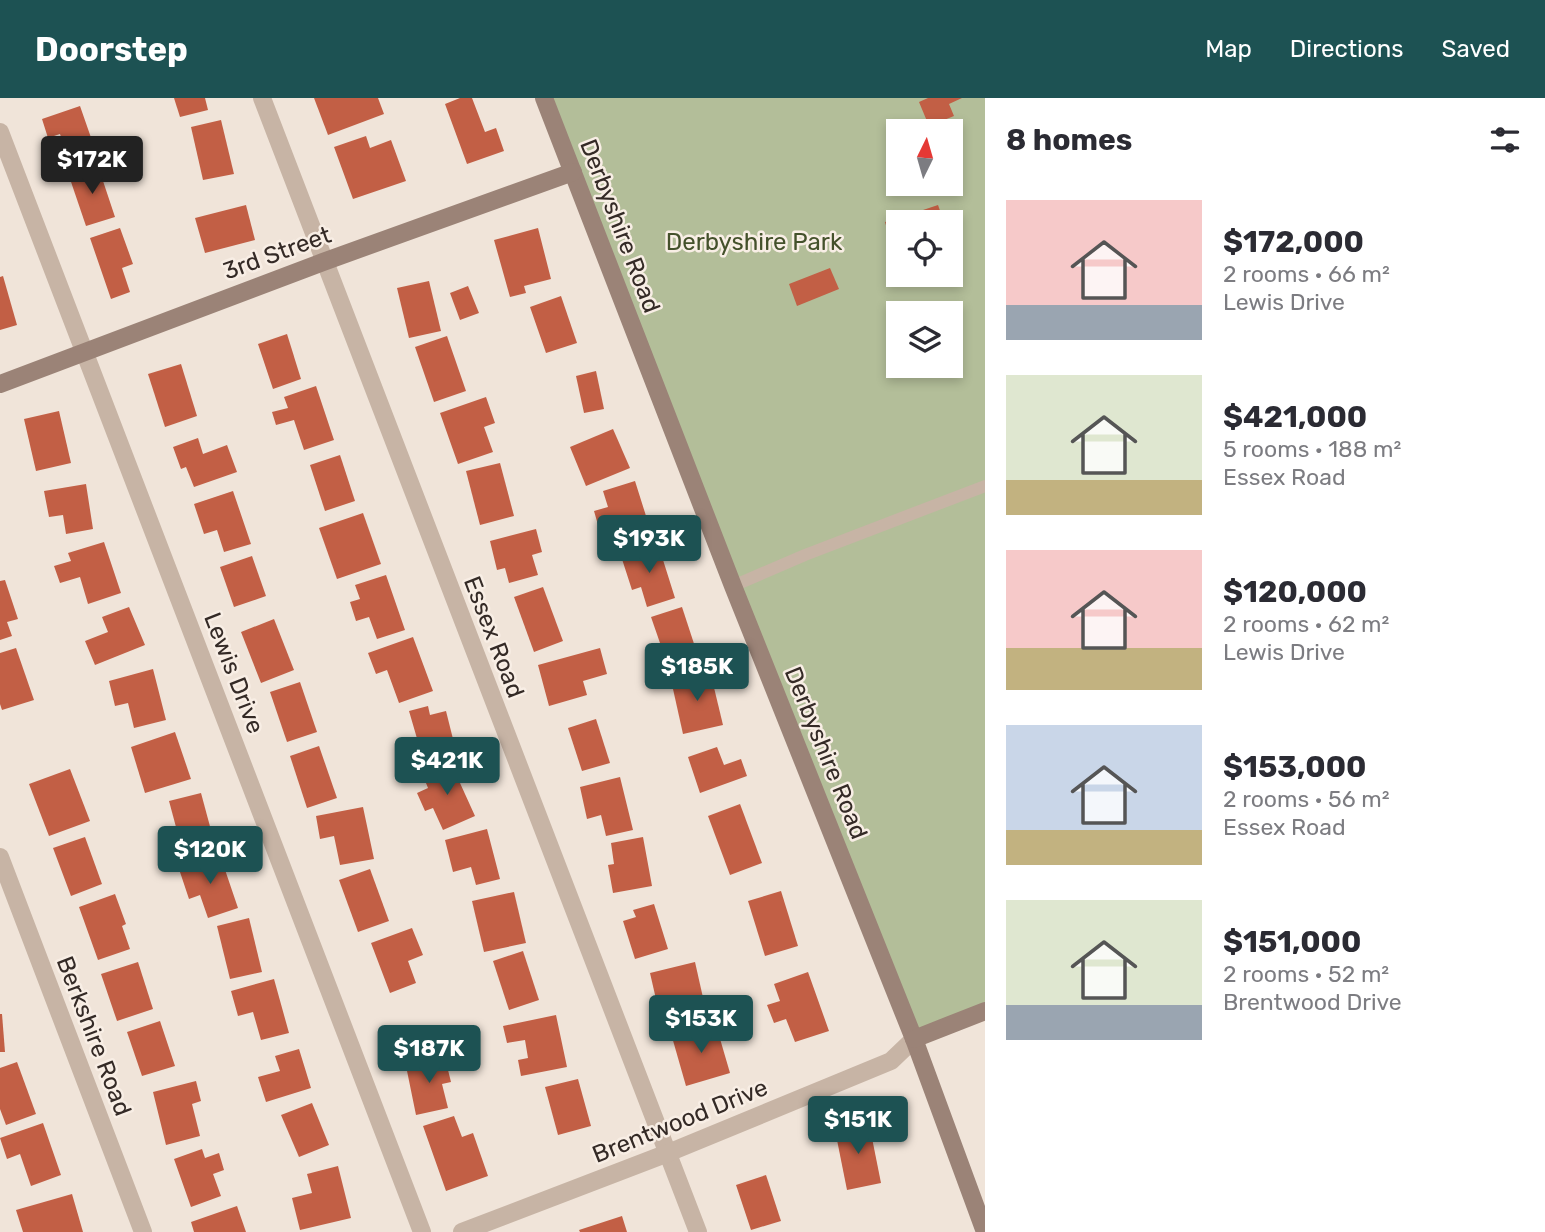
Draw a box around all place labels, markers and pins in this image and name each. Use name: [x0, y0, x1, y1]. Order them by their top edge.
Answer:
pin: $172K: [43, 136, 141, 196]
pin: $193K: [600, 516, 698, 575]
pin: $185K: [648, 644, 746, 703]
pin: $421K: [398, 738, 496, 797]
pin: $120K: [161, 826, 259, 886]
pin: $153K: [652, 996, 750, 1055]
pin: $187K: [380, 1026, 478, 1085]
pin: $151K: [809, 1096, 907, 1156]

